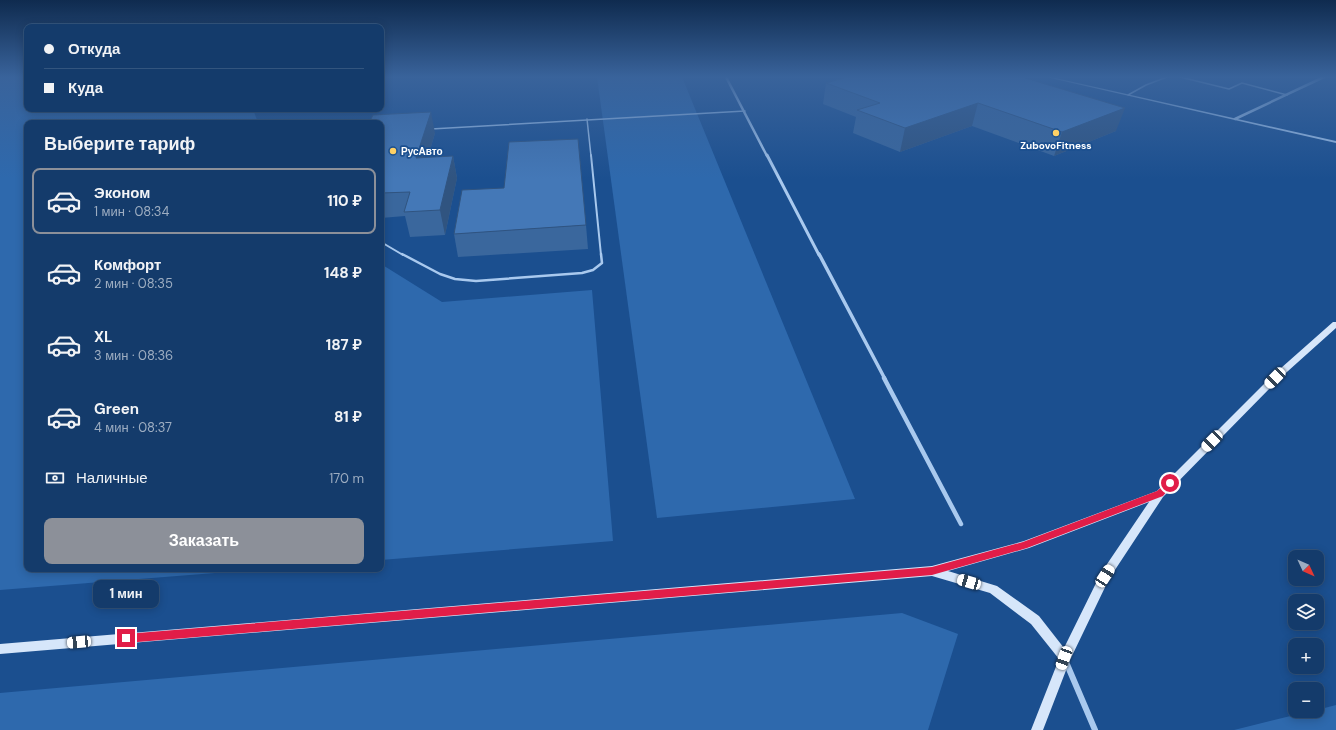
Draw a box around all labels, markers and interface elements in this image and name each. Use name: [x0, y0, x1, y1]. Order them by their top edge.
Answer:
text: Откуда: [68, 39, 120, 59]
text: Куда: [68, 78, 103, 98]
marker: ZubovoFitness: [1051, 128, 1061, 138]
text: Выберите тариф: [44, 132, 195, 156]
place label: ZubovoFitness: [1020, 139, 1092, 152]
place label: РусАвто: [401, 145, 443, 158]
marker: РусАвто: [388, 146, 398, 156]
icon: car: [46, 183, 82, 219]
text: Эконом: [94, 183, 150, 203]
text: 110 ₽: [327, 191, 362, 211]
text: 1 мин · 08:34: [94, 203, 169, 220]
icon: car: [46, 255, 82, 291]
text: Комфорт: [94, 255, 161, 275]
text: 148 ₽: [324, 263, 362, 283]
text: 2 мин · 08:35: [94, 275, 173, 292]
icon: car: [46, 327, 82, 363]
text: XL: [94, 327, 112, 347]
text: 187 ₽: [326, 335, 362, 355]
text: 3 мин · 08:36: [94, 347, 173, 364]
car: [1262, 365, 1288, 391]
icon: car: [46, 399, 82, 435]
text: Green: [94, 399, 139, 419]
text: 81 ₽: [334, 407, 362, 427]
text: 4 мин · 08:37: [94, 419, 172, 436]
car: [1199, 428, 1225, 454]
icon: cash: [44, 467, 66, 489]
text: Наличные: [76, 468, 148, 488]
text: 170 m: [329, 470, 364, 487]
route start: [1161, 474, 1179, 492]
button: Заказать: [44, 518, 364, 564]
north arrow: [1288, 550, 1324, 586]
map controls: [1288, 550, 1324, 718]
car: [1093, 563, 1117, 589]
car: [956, 573, 982, 591]
callout: 1 мин: [93, 580, 159, 608]
text: 1 мин: [109, 585, 143, 602]
button: layers: [1288, 594, 1324, 630]
route end: [117, 629, 135, 647]
car: [67, 635, 91, 649]
button: +: [1288, 638, 1324, 674]
car: [1054, 645, 1074, 671]
button: −: [1288, 682, 1324, 718]

